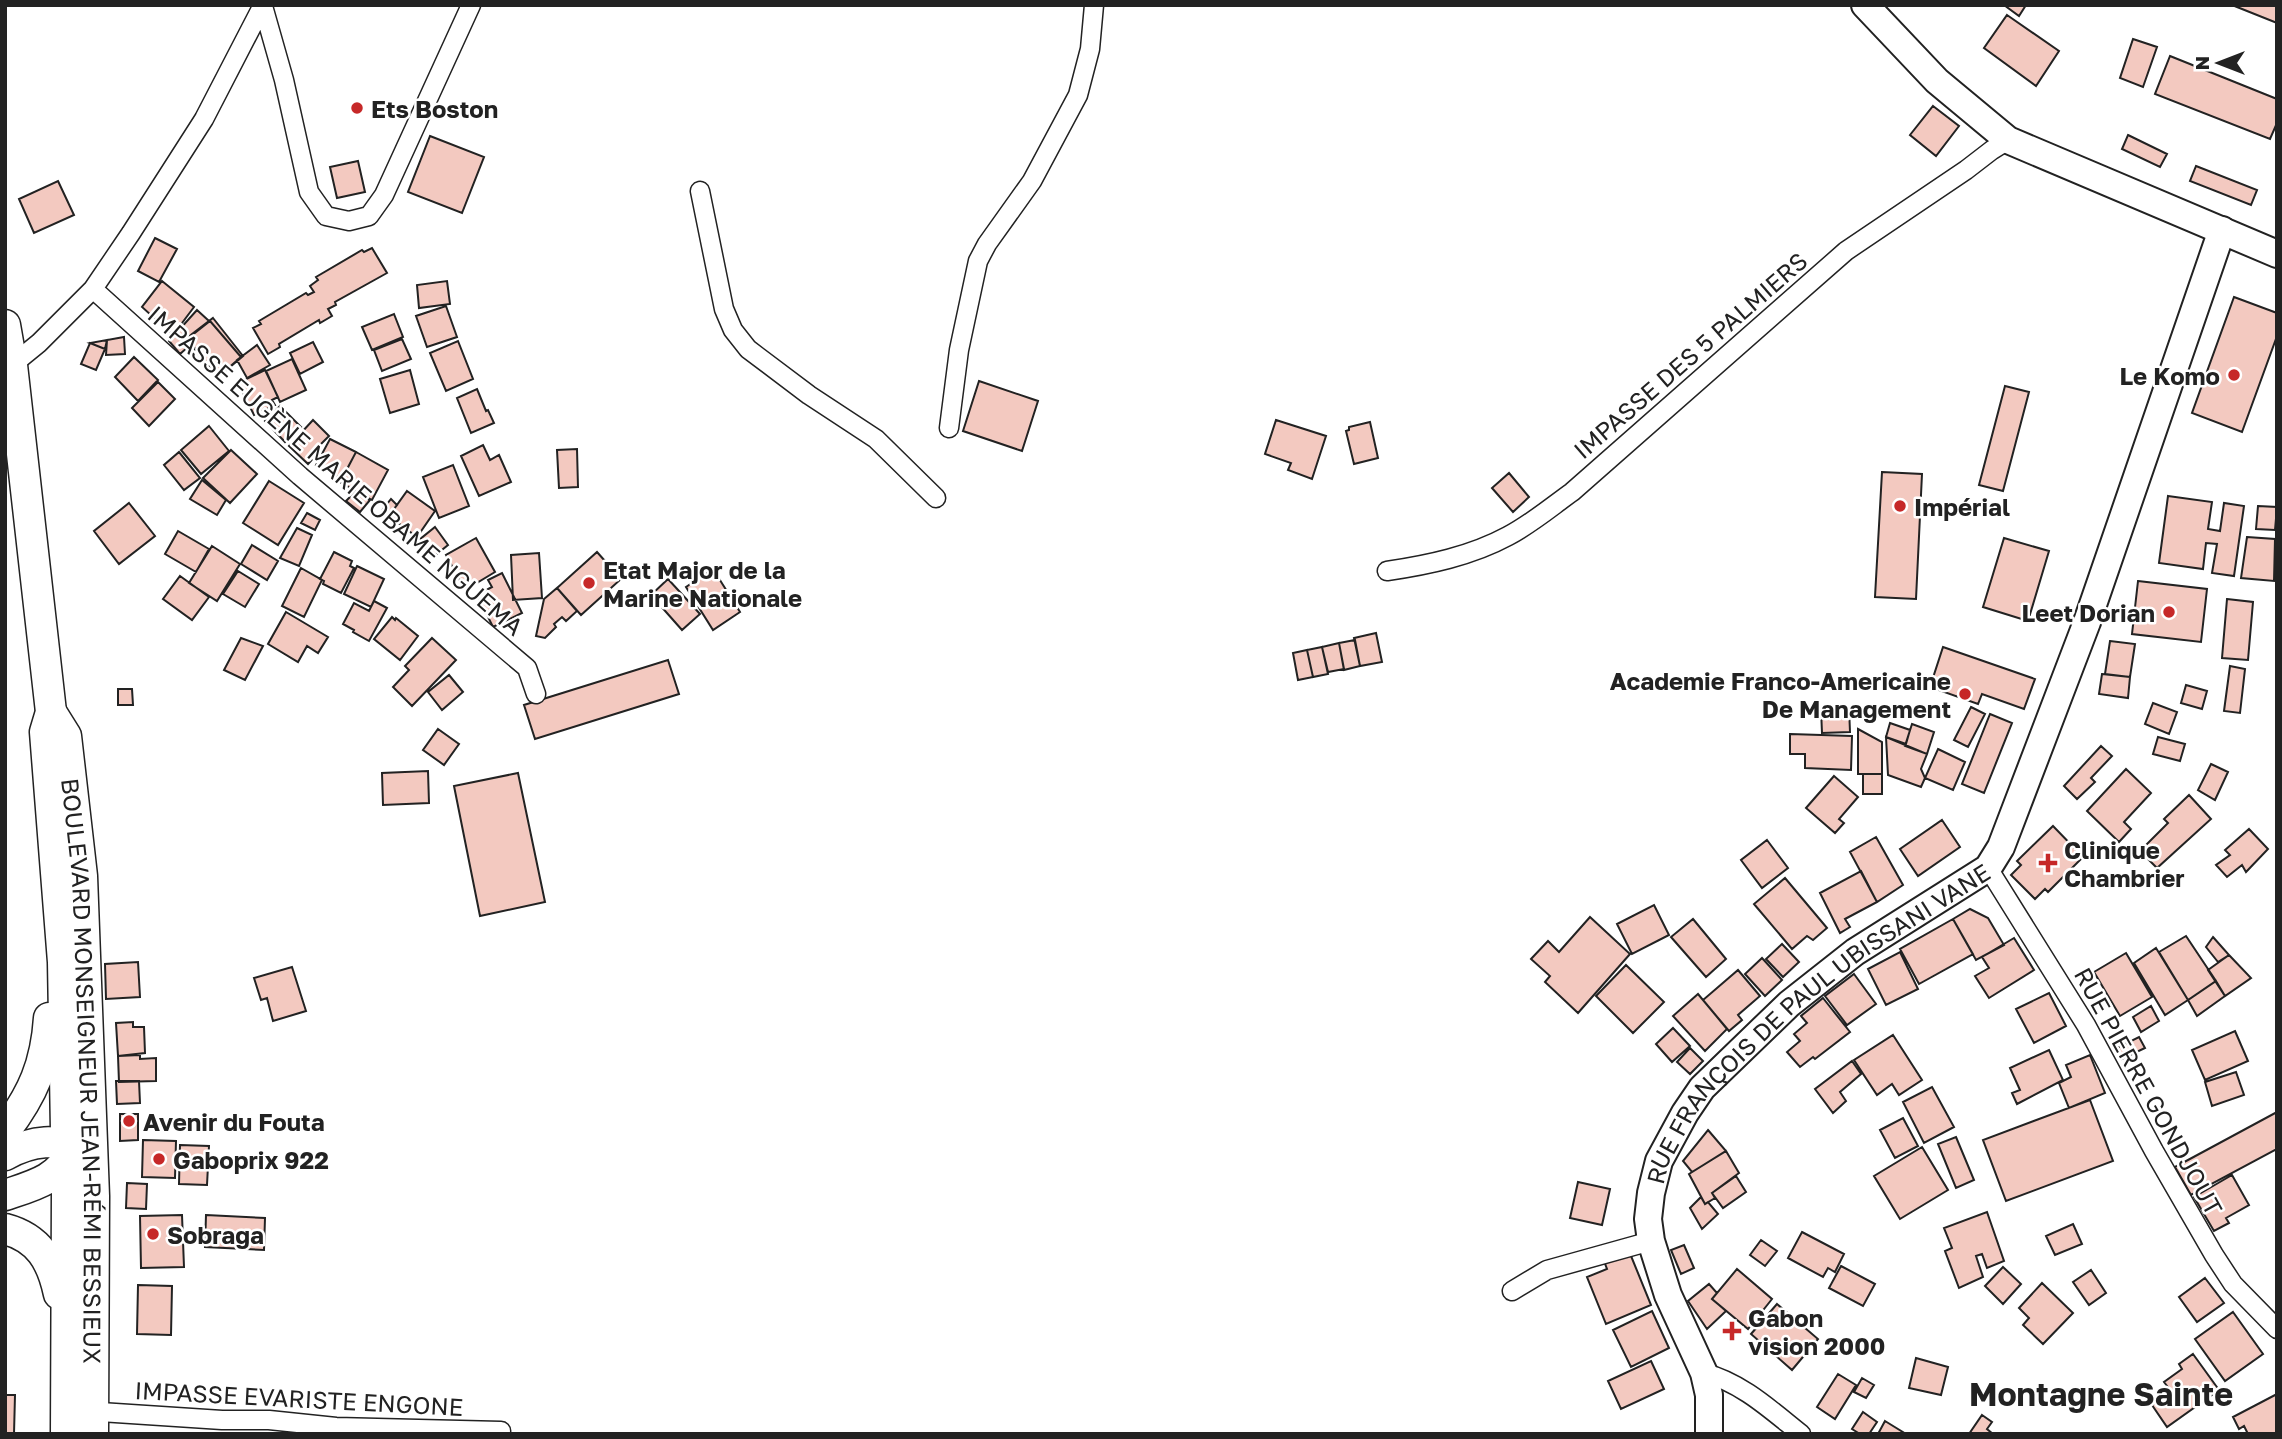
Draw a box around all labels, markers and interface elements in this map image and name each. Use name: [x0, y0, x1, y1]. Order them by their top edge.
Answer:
north arrow: [2184, 28, 2254, 98]
text: N: [2190, 56, 2213, 70]
place label: Ets Boston: [371, 94, 498, 123]
marker: Ets Boston: [349, 100, 365, 116]
street label: IMPASSE DES 5 PALMIERS: [1567, 246, 1813, 464]
street label: IMPASSE EUGÈNE MARIE OBAME NGUEMA: [142, 299, 530, 641]
place label: Le Komo: [2119, 361, 2220, 390]
marker: Le Komo: [2226, 367, 2242, 383]
place label: Impérial: [1914, 492, 2010, 521]
marker: Impérial: [1892, 498, 1908, 514]
place label: Etat Major de la Marine Nationale: [603, 555, 802, 612]
marker: Etat Major de la Marine Nationale: [581, 575, 597, 591]
place label: Leet Dorian: [2022, 598, 2155, 627]
marker: Leet Dorian: [2161, 604, 2177, 620]
place label: Academie Franco-Americaine De Management: [1610, 666, 1951, 723]
marker: Academie Franco-Americaine De Management: [1957, 686, 1973, 702]
street label: BOULEVARD MONSEIGNEUR JEAN-RÉMI BESSIEUX: [56, 777, 109, 1364]
place label: Clinique Chambrier: [2064, 835, 2185, 892]
marker: Clinique Chambrier: [2038, 853, 2058, 873]
street label: RUE FRANÇOIS DE PAUL UBISSANI VANE: [1639, 856, 1995, 1187]
street label: RUE PIERRE GONDJOUT: [2069, 962, 2229, 1220]
place label: Avenir du Fouta: [143, 1107, 325, 1136]
marker: Avenir du Fouta: [121, 1113, 137, 1129]
place label: Gaboprix 922: [173, 1145, 329, 1174]
marker: Gaboprix 922: [151, 1151, 167, 1167]
place label: Sobraga: [167, 1220, 264, 1249]
marker: Sobraga: [145, 1226, 161, 1242]
place label: Gabon vision 2000: [1748, 1303, 1885, 1360]
marker: Gabon vision 2000: [1722, 1321, 1742, 1341]
street label: IMPASSE EVARISTE ENGONE: [134, 1375, 464, 1421]
district label: Montagne Sainte: [1969, 1375, 2233, 1413]

